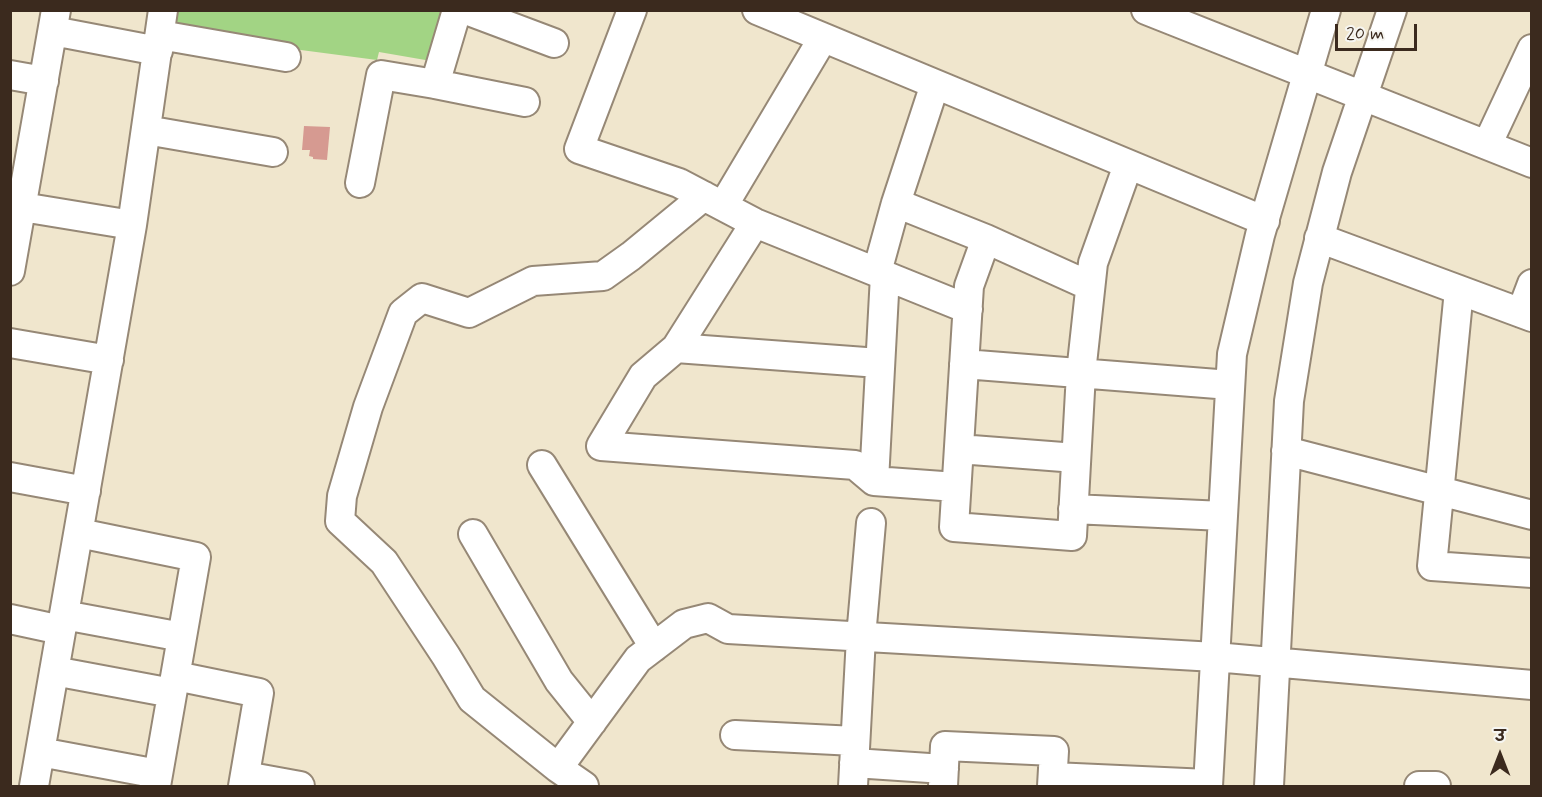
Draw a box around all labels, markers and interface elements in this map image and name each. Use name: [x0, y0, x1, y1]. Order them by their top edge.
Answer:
scale bar: [1338, 12, 1420, 50]
text: 20 m: [1346, 22, 1384, 46]
north arrow: [1470, 725, 1530, 785]
text: उ: [1495, 726, 1505, 747]

